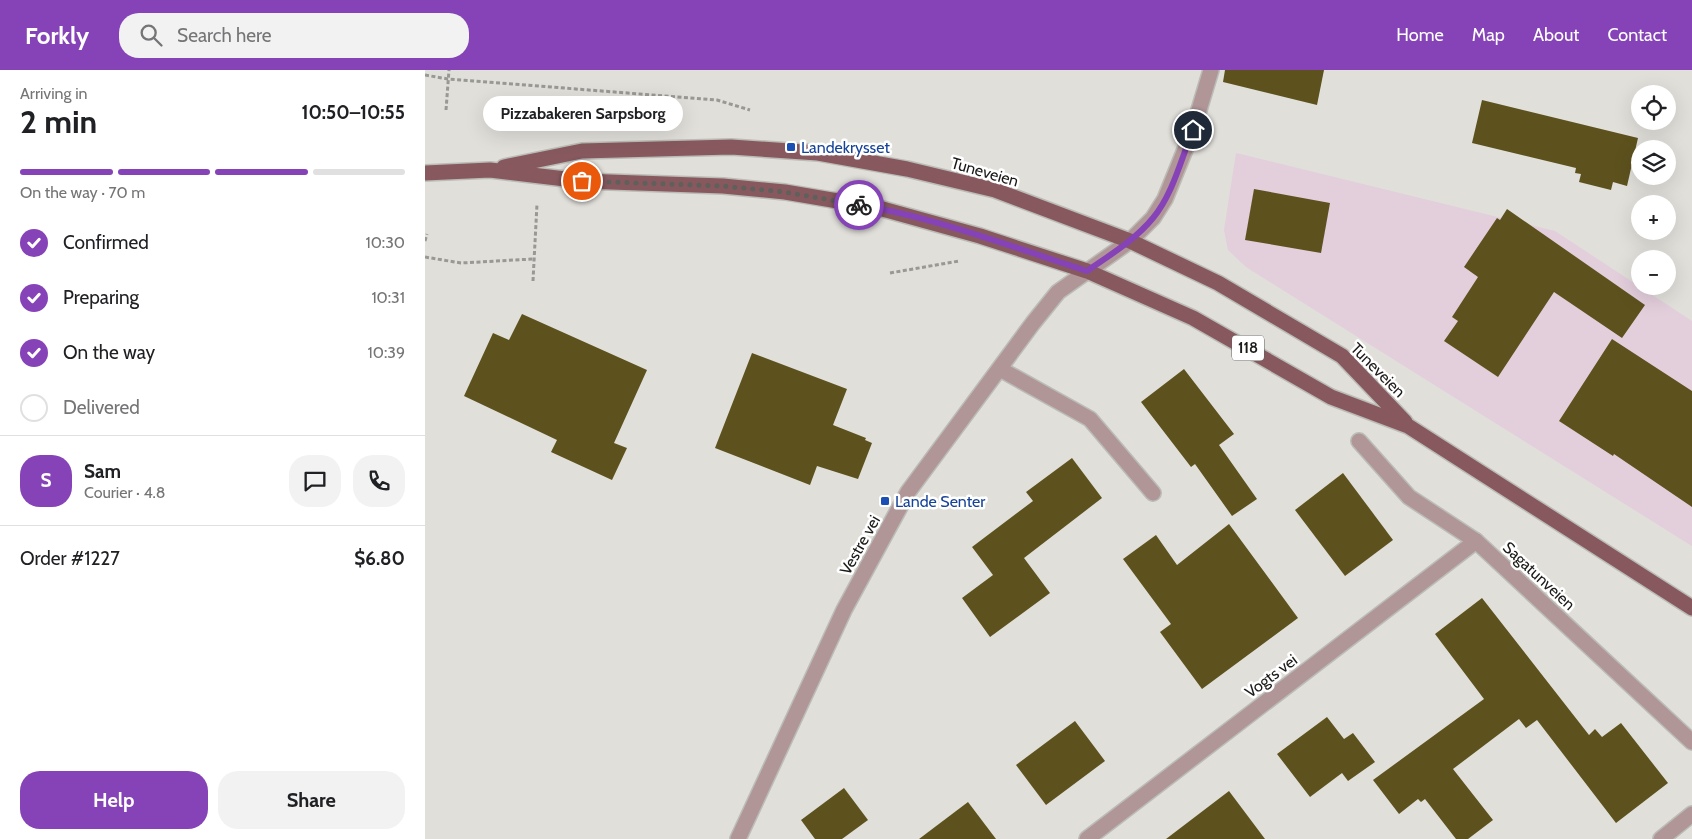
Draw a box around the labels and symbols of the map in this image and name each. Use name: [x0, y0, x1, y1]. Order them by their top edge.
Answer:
callout: Pizzabakeren Sarpsborg: [482, 96, 682, 131]
pin: [1172, 109, 1214, 151]
place label: Landekrysset: [801, 138, 890, 157]
marker: Landekrysset: [785, 141, 797, 153]
street label: Tuneveien: [949, 153, 1021, 191]
pin: [561, 160, 603, 202]
courier: [834, 180, 884, 230]
road number: 118: [1232, 336, 1264, 360]
street label: Tuneveien: [1347, 339, 1409, 401]
place label: Lande Senter: [895, 492, 986, 511]
marker: Lande Senter: [879, 495, 891, 507]
street label: Vestre vei: [836, 512, 884, 578]
street label: Sagatunveien: [1499, 538, 1579, 614]
street label: Vogts vei: [1241, 650, 1301, 702]

